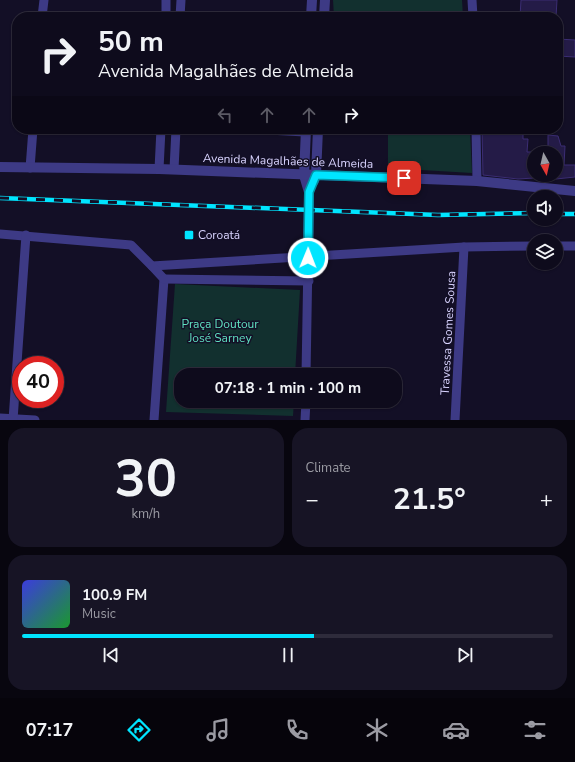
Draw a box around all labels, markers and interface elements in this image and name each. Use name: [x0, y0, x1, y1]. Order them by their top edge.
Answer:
text: 50 m: [98, 23, 164, 61]
icon: right: [32, 28, 84, 80]
text: Avenida Magalhães de Almeida: [98, 59, 354, 83]
icon: left: [214, 104, 236, 126]
icon: ahead: [256, 104, 278, 126]
icon: ahead: [298, 104, 320, 126]
icon: right: [340, 104, 362, 126]
north arrow: [527, 146, 563, 182]
map controls: [527, 146, 563, 270]
street label: Avenida Magalhães de Almeida: [203, 150, 373, 172]
pin: [387, 161, 421, 195]
icon: arrive: [393, 167, 415, 189]
button: sound: [527, 190, 563, 226]
place label: Coroatá: [198, 227, 240, 243]
marker: Coroatá: [183, 229, 195, 241]
button: layers: [527, 234, 563, 270]
position arrow: [287, 237, 329, 279]
street label: Travessa Gomes Sousa: [437, 271, 459, 395]
park label: Praça Doutour José Sarney: [181, 316, 259, 346]
speed limit sign: 40: [12, 356, 64, 408]
text: 07:18 · 1 min · 100 m: [215, 378, 361, 398]
text: 30: [115, 443, 177, 514]
text: Climate: [306, 459, 351, 477]
text: 21.5°: [393, 479, 466, 520]
text: −: [306, 485, 319, 515]
text: +: [540, 485, 553, 515]
text: km/h: [131, 505, 160, 523]
text: 100.9 FM: [82, 585, 147, 605]
text: Music: [82, 605, 116, 623]
icon: previous: [100, 644, 122, 666]
icon: pause: [277, 644, 299, 666]
icon: next: [454, 644, 476, 666]
icon: directions: [125, 716, 153, 744]
icon: music: [204, 716, 232, 744]
icon: phone: [283, 716, 311, 744]
icon: climate: [363, 716, 391, 744]
icon: car: [442, 716, 470, 744]
icon: filters: [521, 716, 549, 744]
text: 07:17: [26, 718, 73, 742]

